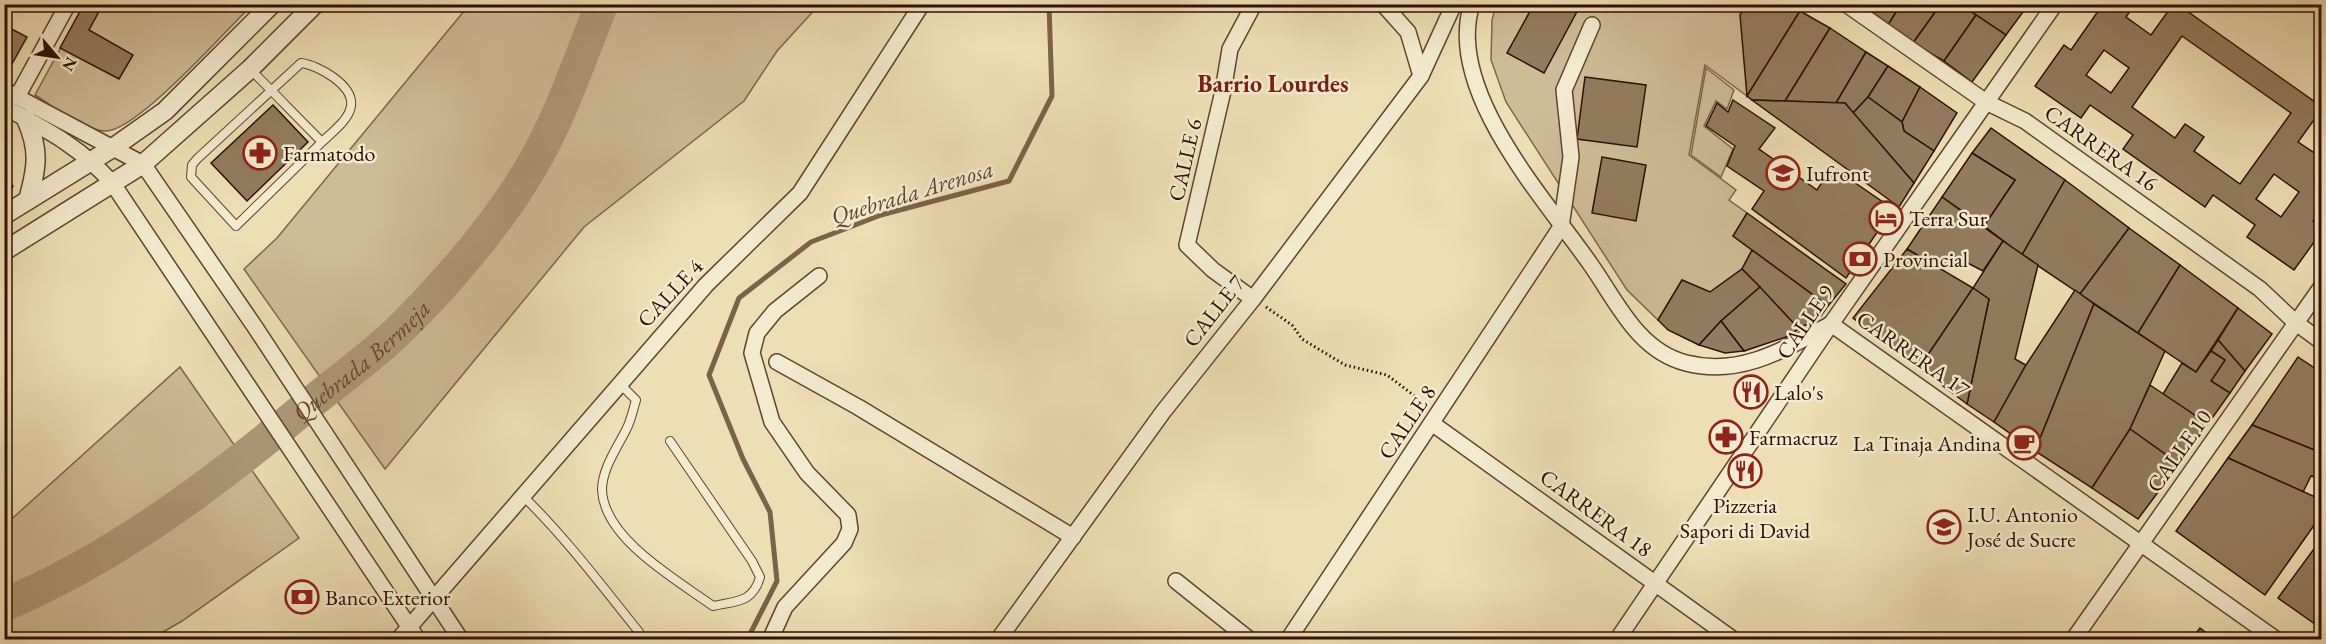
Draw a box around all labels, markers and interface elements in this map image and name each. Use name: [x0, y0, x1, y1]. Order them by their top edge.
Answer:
north arrow: [27, 27, 87, 87]
text: N: [57, 53, 82, 75]
district label: Barrio Lourdes: [1197, 68, 1349, 99]
street label: CARRERA 16: [2039, 98, 2164, 198]
street label: CALLE 6: [1161, 115, 1209, 204]
pharmacy icon: Farmatodo: [242, 135, 278, 171]
place label: Farmatodo: [283, 139, 376, 168]
water label: Quebrada Arenosa: [827, 153, 997, 231]
school or university icon: Iufront: [1765, 155, 1801, 191]
place label: Iufront: [1806, 159, 1869, 188]
hotel icon: Terra Sur: [1868, 200, 1904, 236]
place label: Terra Sur: [1909, 204, 1988, 233]
bank icon: Provincial: [1842, 241, 1878, 277]
place label: Provincial: [1883, 245, 1968, 274]
street label: CALLE 4: [631, 252, 710, 334]
street label: CALLE 7: [1177, 269, 1252, 353]
street label: CALLE 9: [1770, 279, 1841, 365]
water label: Quebrada Bermeja: [286, 293, 437, 427]
street label: CARRERA 17: [1851, 304, 1976, 404]
restaurant icon: Lalo's: [1733, 374, 1769, 410]
place label: Lalo's: [1774, 378, 1823, 407]
street label: CALLE 8: [1372, 379, 1442, 465]
street label: CALLE 10: [2140, 404, 2218, 498]
pharmacy icon: Farmacruz: [1708, 419, 1744, 455]
place label: Farmacruz: [1749, 423, 1838, 452]
cafe icon: La Tinaja Andina: [2006, 425, 2042, 461]
place label: La Tinaja Andina: [1853, 429, 2001, 458]
restaurant icon: Pizzeria Sapori di David: [1727, 453, 1763, 489]
street label: CARRERA 18: [1534, 462, 1658, 564]
place label: Pizzeria Sapori di David: [1680, 491, 1811, 545]
place label: I.U. Antonio José de Sucre: [1965, 500, 2078, 554]
school or university icon: I.U. Antonio José de Sucre: [1926, 509, 1962, 545]
bank icon: Banco Exterior: [284, 579, 320, 615]
place label: Banco Exterior: [325, 583, 451, 612]

